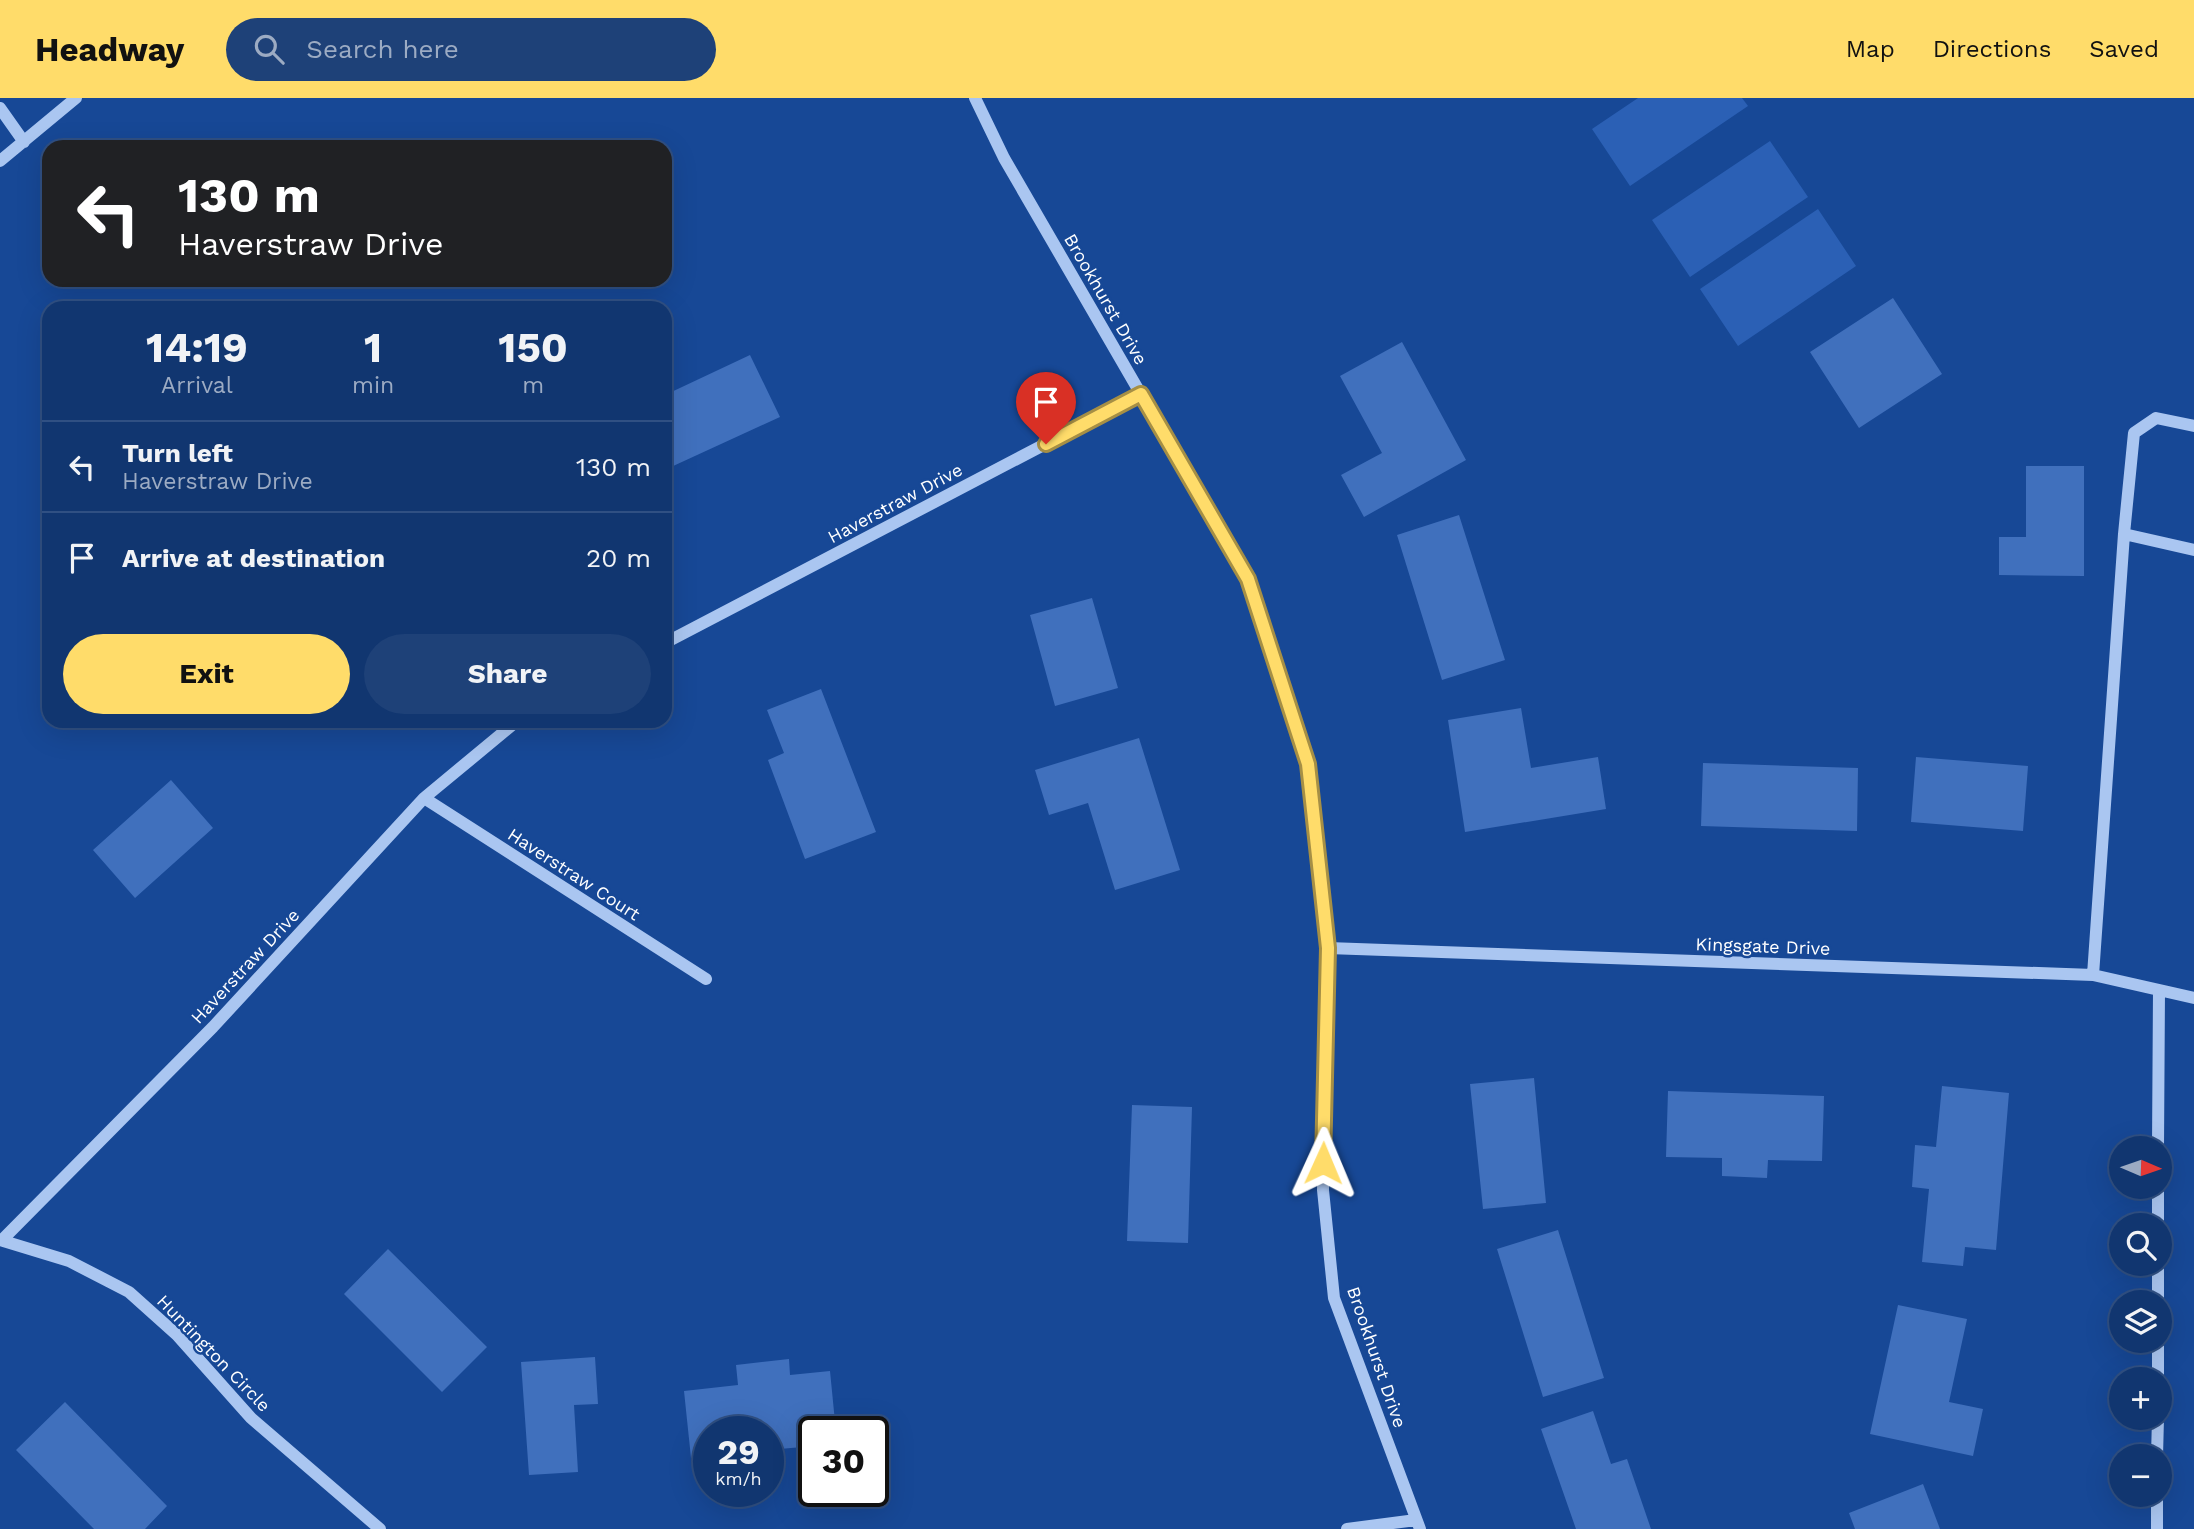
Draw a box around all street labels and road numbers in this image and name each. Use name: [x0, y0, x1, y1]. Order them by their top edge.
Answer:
street label: Brookhurst Drive: [1060, 230, 1152, 368]
street label: Haverstraw Drive: [824, 459, 966, 547]
street label: Haverstraw Court: [504, 823, 644, 925]
street label: Haverstraw Drive: [186, 904, 304, 1028]
street label: Kingsgate Drive: [1695, 933, 1831, 959]
street label: Brookhurst Drive: [1343, 1284, 1411, 1430]
street label: Huntington Circle: [153, 1290, 275, 1416]

